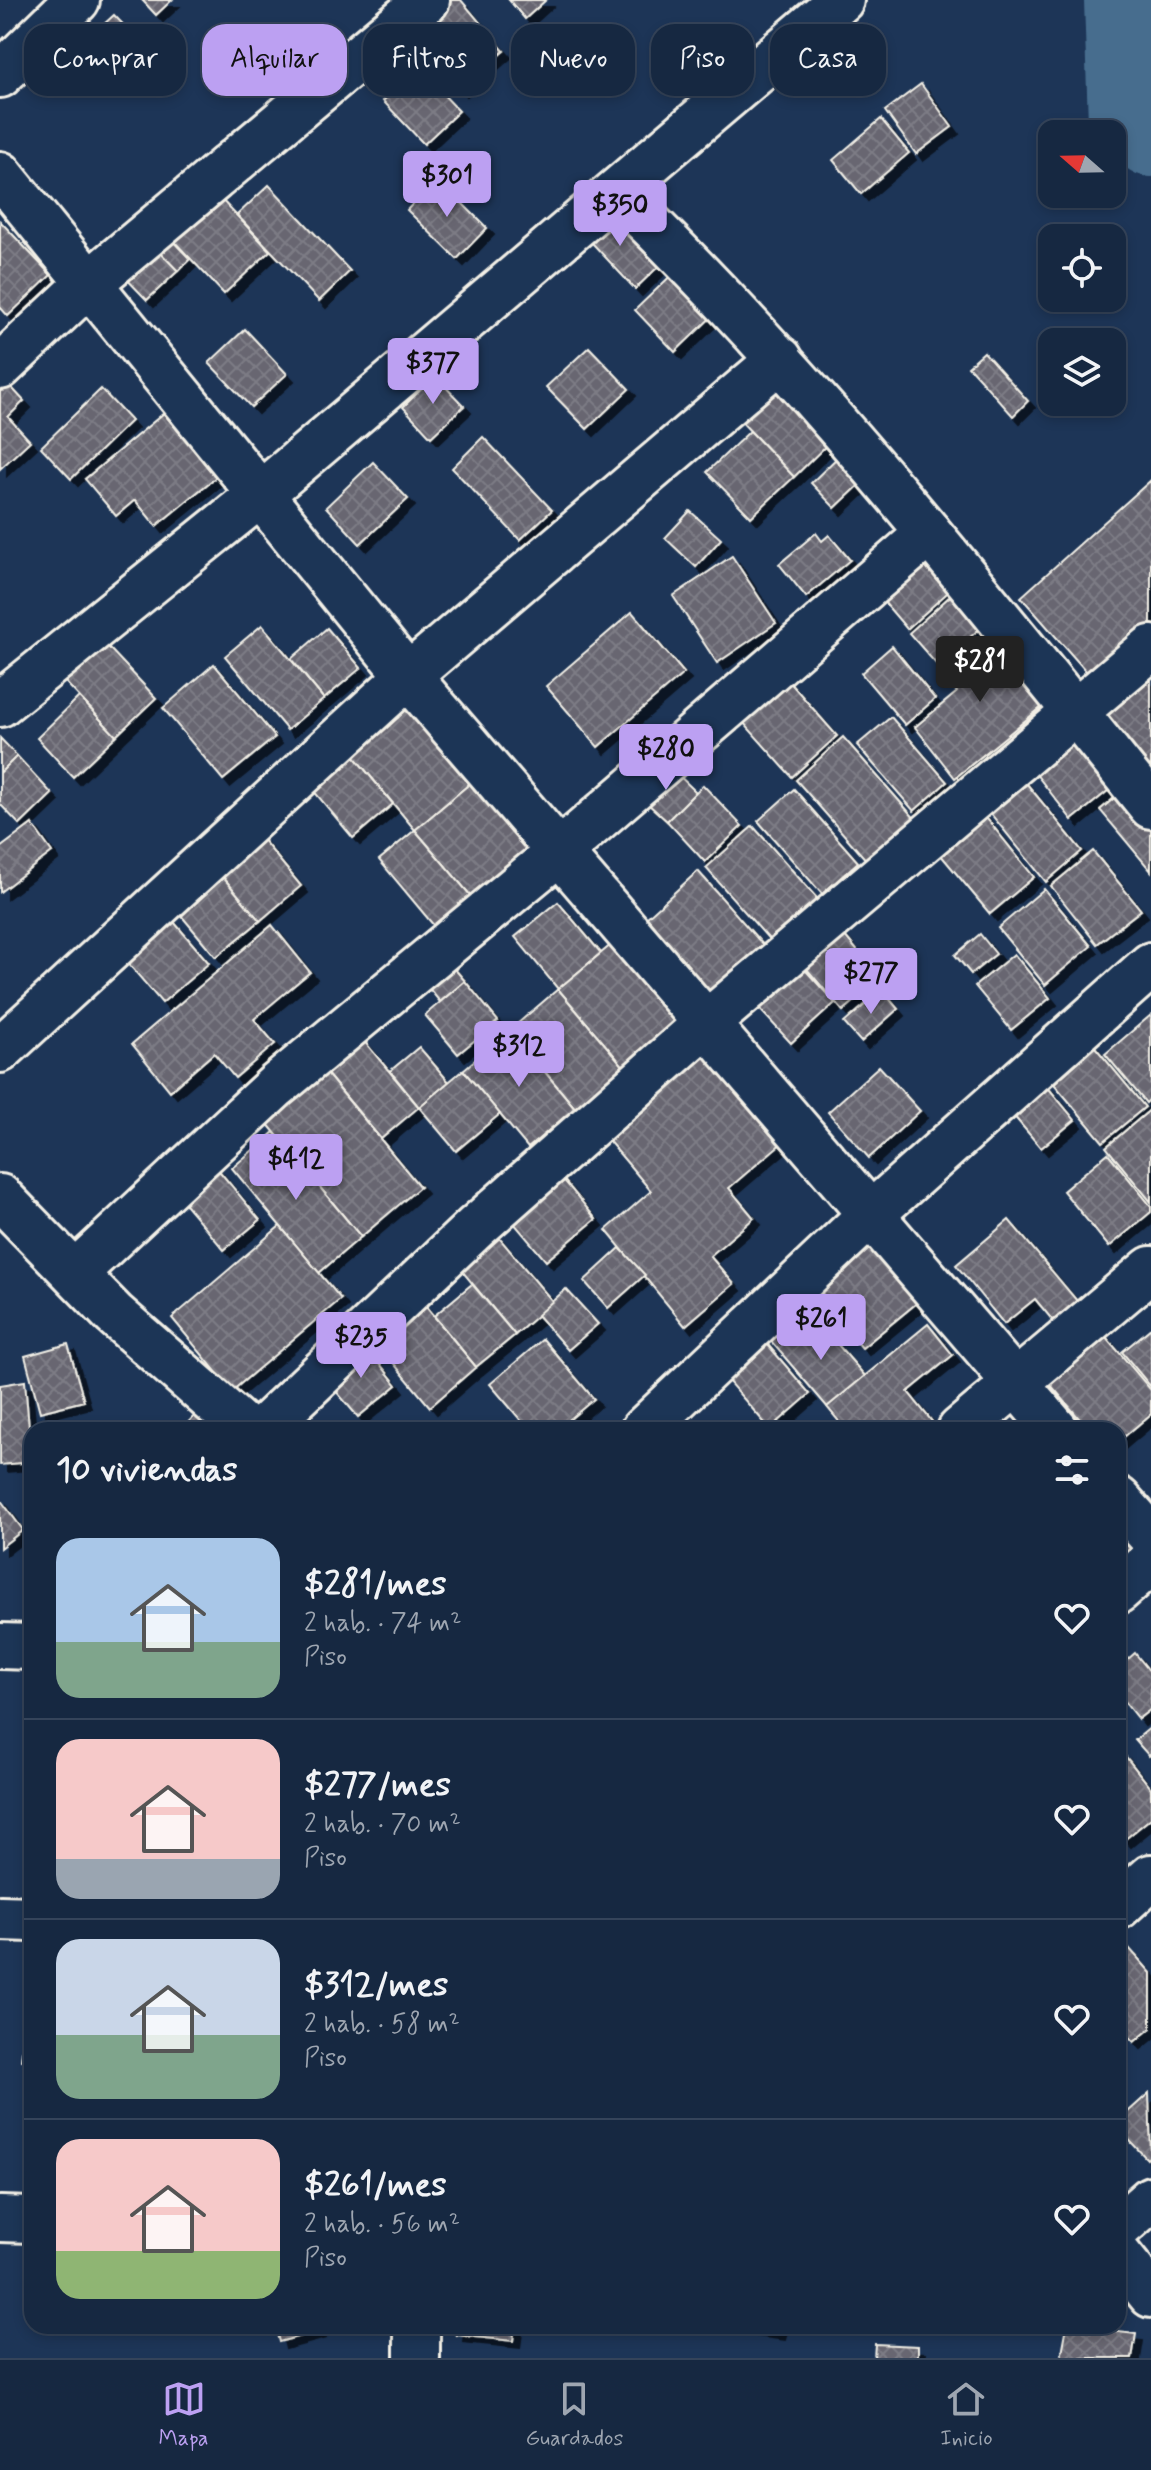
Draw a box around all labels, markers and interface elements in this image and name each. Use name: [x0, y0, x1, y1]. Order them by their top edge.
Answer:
chip: Comprar: [24, 24, 186, 96]
chip: Alquilar: [202, 24, 347, 96]
chip: Filtros: [363, 24, 495, 96]
chip: Nuevo: [511, 24, 635, 96]
chip: Piso: [651, 24, 754, 96]
chip: Casa: [770, 24, 886, 96]
north arrow: [1038, 120, 1126, 208]
map controls: [1038, 120, 1126, 416]
pin: $301: [400, 151, 494, 219]
text: $301: [421, 160, 473, 194]
pin: $350: [573, 180, 667, 248]
text: $350: [592, 189, 648, 223]
button: locate: [1038, 224, 1126, 312]
button: layers: [1038, 328, 1126, 416]
pin: $377: [386, 338, 480, 406]
text: $377: [406, 347, 460, 381]
pin: $281: [933, 636, 1027, 704]
text: $281: [954, 645, 1006, 679]
pin: $280: [619, 724, 713, 792]
text: $280: [637, 733, 695, 767]
pin: $277: [824, 948, 918, 1016]
text: $277: [843, 957, 899, 991]
pin: $312: [472, 1021, 566, 1089]
text: $312: [492, 1030, 546, 1064]
pin: $412: [249, 1134, 343, 1202]
text: $412: [267, 1143, 325, 1177]
pin: $261: [774, 1294, 868, 1362]
text: $261: [795, 1303, 847, 1337]
pin: $235: [314, 1312, 408, 1380]
text: $235: [334, 1321, 388, 1355]
text: 10 viviendas: [56, 1448, 238, 1493]
icon: filters: [1050, 1448, 1094, 1492]
text: $281/mes: [304, 1562, 446, 1607]
icon: home: [120, 1570, 216, 1666]
icon: heart: [1050, 1596, 1094, 1640]
text: 2 hab. · 74 m²: [304, 1607, 462, 1641]
text: Piso: [304, 1641, 347, 1675]
text: $277/mes: [304, 1763, 451, 1808]
icon: home: [120, 1771, 216, 1867]
icon: heart: [1050, 1797, 1094, 1841]
text: 2 hab. · 70 m²: [304, 1808, 461, 1842]
text: Piso: [304, 1842, 347, 1876]
text: $312/mes: [304, 1963, 448, 2008]
icon: home: [120, 1971, 216, 2067]
icon: heart: [1050, 1997, 1094, 2041]
text: 2 hab. · 58 m²: [304, 2008, 460, 2042]
text: Piso: [304, 2042, 347, 2076]
text: $261/mes: [304, 2163, 447, 2208]
icon: home: [120, 2171, 216, 2267]
icon: heart: [1050, 2197, 1094, 2241]
text: 2 hab. · 56 m²: [304, 2208, 460, 2242]
text: Piso: [304, 2242, 347, 2276]
tab: Mapa: [158, 2377, 209, 2453]
tab: Guardados: [525, 2377, 623, 2453]
tab: Inicio: [940, 2377, 993, 2453]

